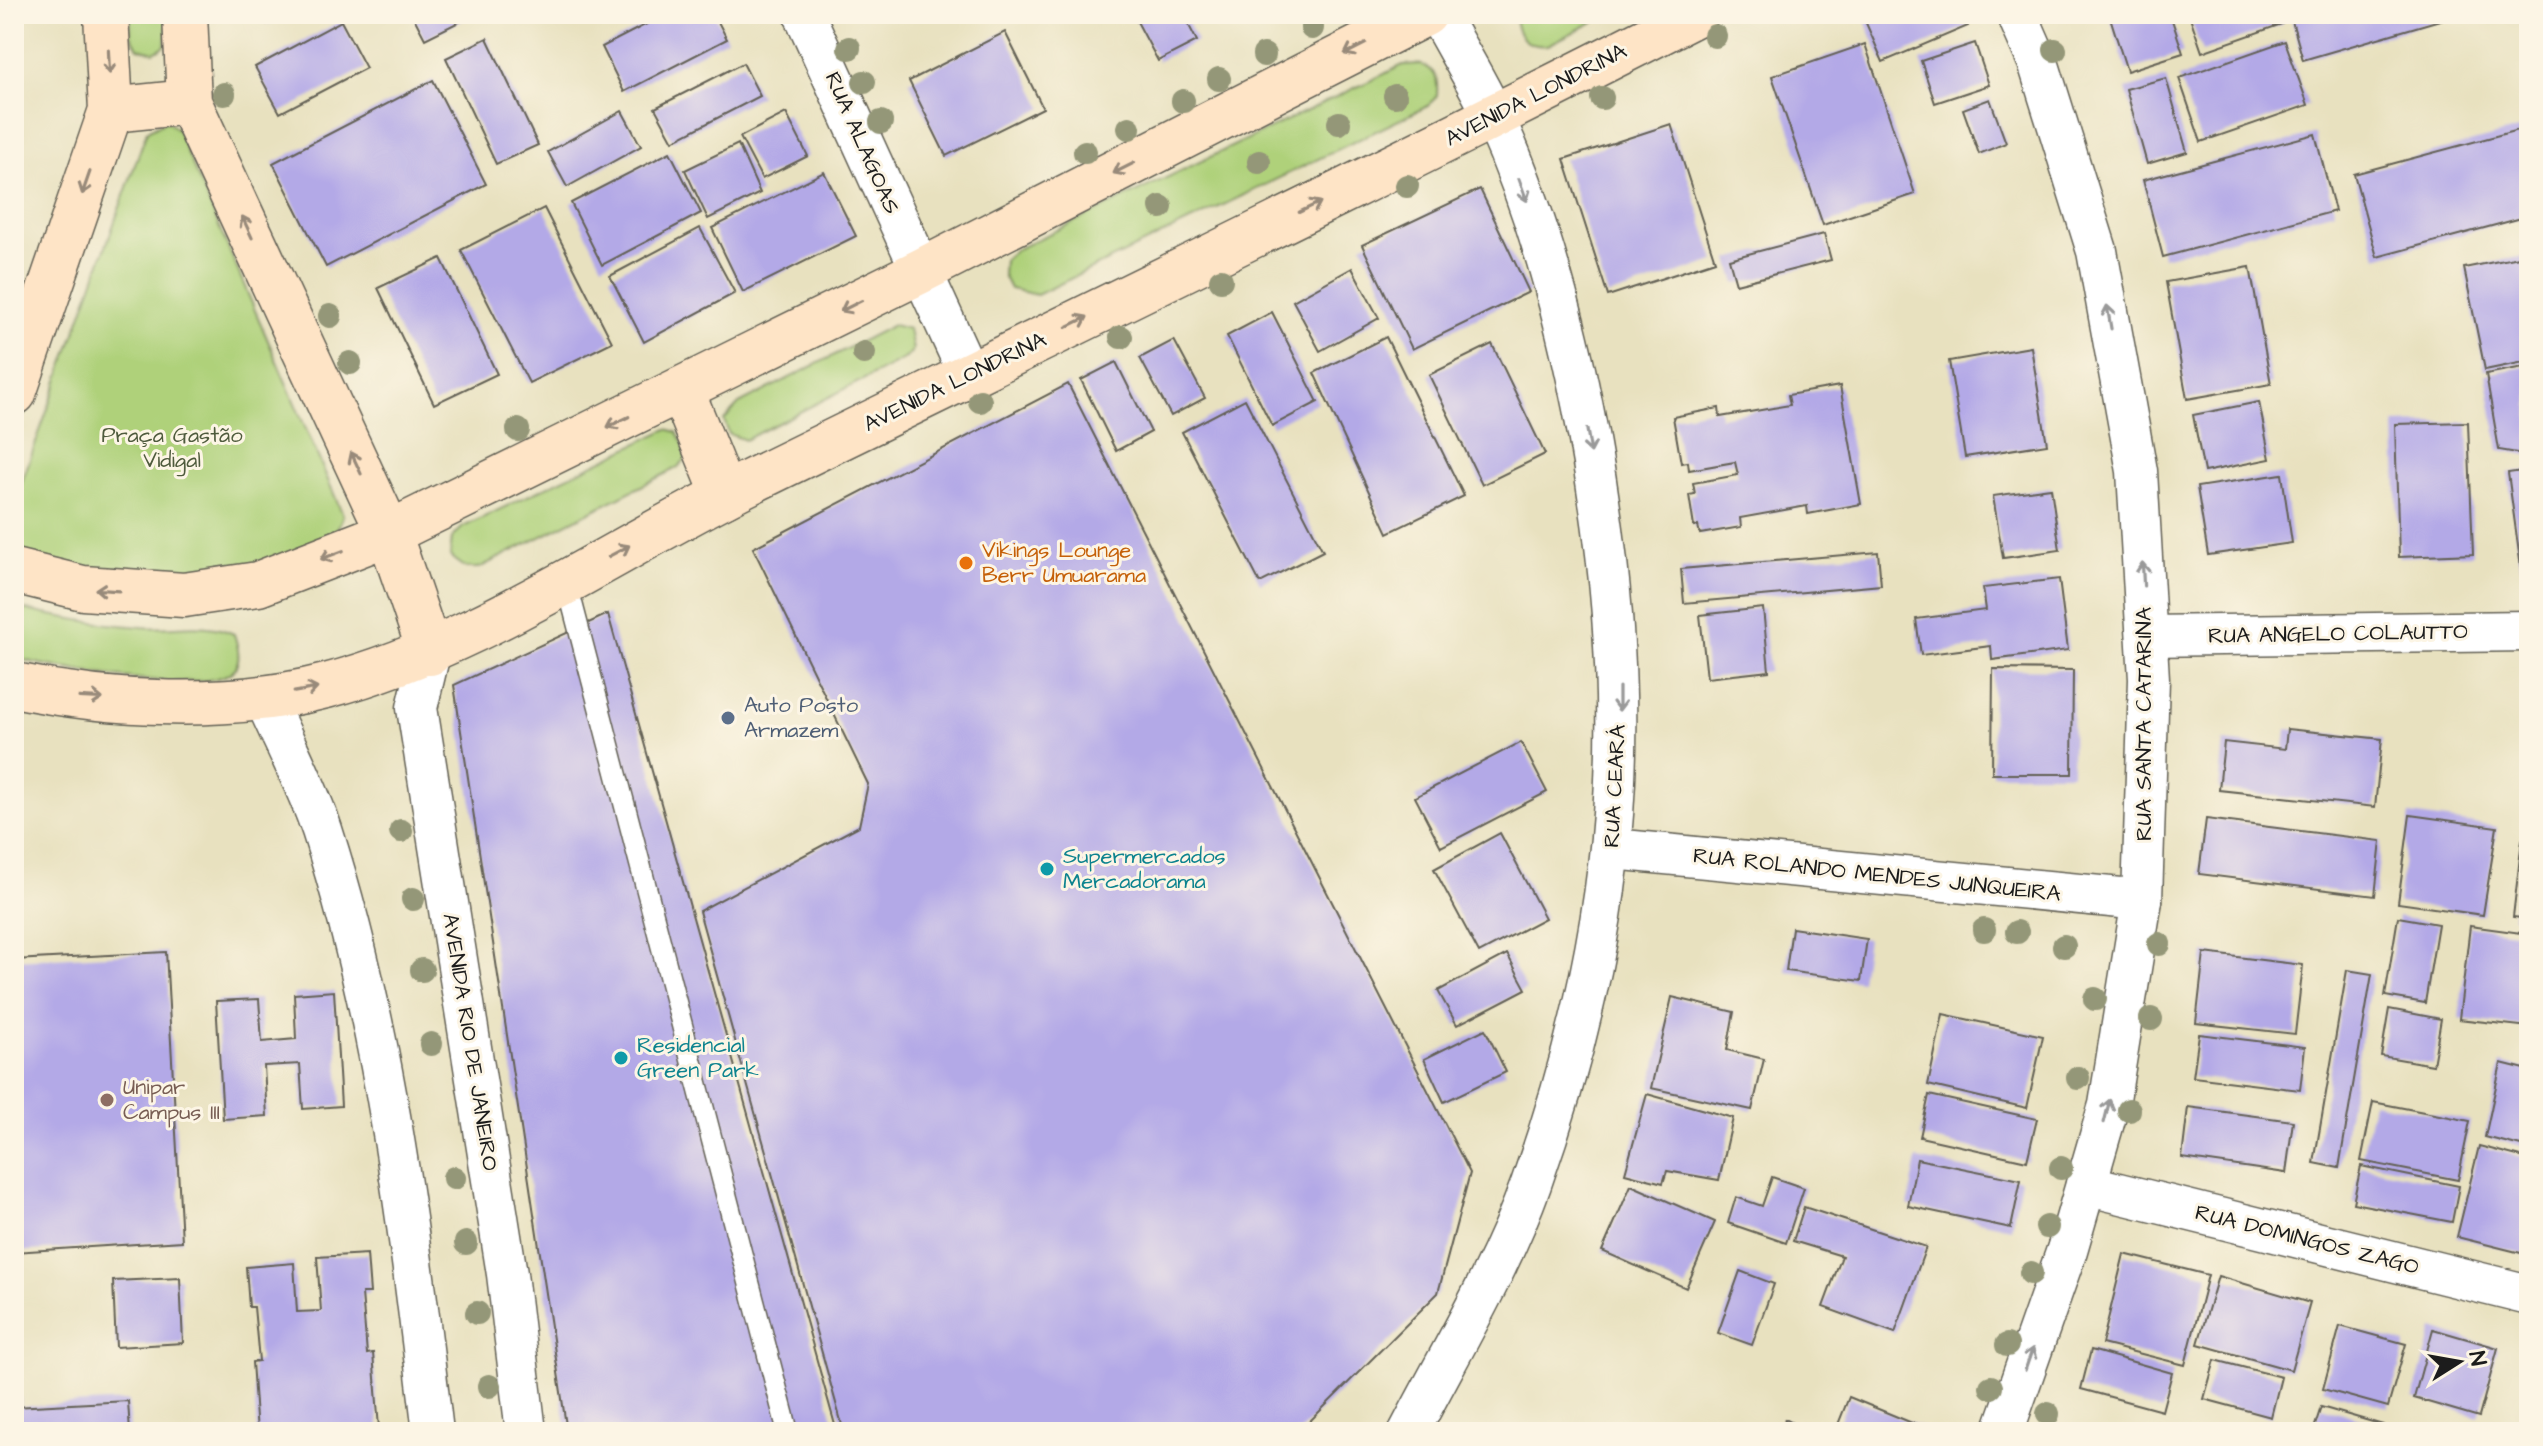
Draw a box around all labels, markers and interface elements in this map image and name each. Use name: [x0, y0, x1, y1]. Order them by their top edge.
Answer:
street label: AVENIDA LONDRINA: [1440, 36, 1632, 154]
one-way arrow: [1344, 42, 1368, 58]
one-way arrow: [101, 48, 116, 75]
street label: RUA ALAGOAS: [817, 67, 907, 219]
one-way arrow: [1112, 160, 1136, 176]
one-way arrow: [77, 171, 92, 196]
one-way arrow: [1516, 177, 1531, 202]
one-way arrow: [1298, 199, 1322, 215]
one-way arrow: [238, 215, 253, 240]
one-way arrow: [839, 299, 863, 315]
one-way arrow: [2100, 305, 2115, 330]
one-way arrow: [1065, 314, 1089, 329]
street label: AVENIDA LONDRINA: [858, 324, 1052, 440]
one-way arrow: [606, 415, 630, 430]
park label: Praça Gastão Vidigal: [101, 420, 243, 477]
one-way arrow: [1583, 427, 1598, 453]
one-way arrow: [348, 451, 363, 475]
place label: Vikings Lounge Berr Umuarama: [982, 535, 1146, 591]
one-way arrow: [607, 543, 631, 559]
one-way arrow: [320, 549, 345, 563]
marker: Vikings Lounge Berr Umuarama: [957, 554, 975, 572]
one-way arrow: [2135, 561, 2150, 588]
one-way arrow: [94, 582, 121, 597]
street label: RUA SANTA CATARINA: [2129, 607, 2160, 841]
street label: RUA ANGELO COLAUTTO: [2208, 616, 2469, 652]
one-way arrow: [293, 681, 318, 696]
one-way arrow: [1611, 685, 1627, 712]
place label: Auto Posto Armazem: [744, 690, 859, 746]
one-way arrow: [77, 691, 104, 706]
marker: Auto Posto Armazem: [719, 709, 737, 727]
street label: RUA CEARÁ: [1596, 724, 1634, 848]
street label: RUA ROLANDO MENDES JUNQUEIRA: [1692, 840, 2062, 910]
place label: Supermercados Mercadorama: [1063, 841, 1226, 897]
marker: Supermercados Mercadorama: [1038, 860, 1056, 878]
street label: AVENIDA RIO DE JANEIRO: [434, 911, 506, 1173]
place label: Residencial Green Park: [637, 1030, 759, 1086]
marker: Residencial Green Park: [612, 1049, 630, 1067]
place label: Unipar Campus III: [123, 1072, 220, 1128]
marker: Unipar Campus III: [98, 1091, 116, 1109]
one-way arrow: [2101, 1098, 2116, 1124]
street label: RUA DOMINGOS ZAGO: [2192, 1197, 2422, 1283]
north arrow: [2419, 1322, 2499, 1402]
one-way arrow: [2023, 1346, 2038, 1371]
text: N: [2461, 1349, 2494, 1368]

